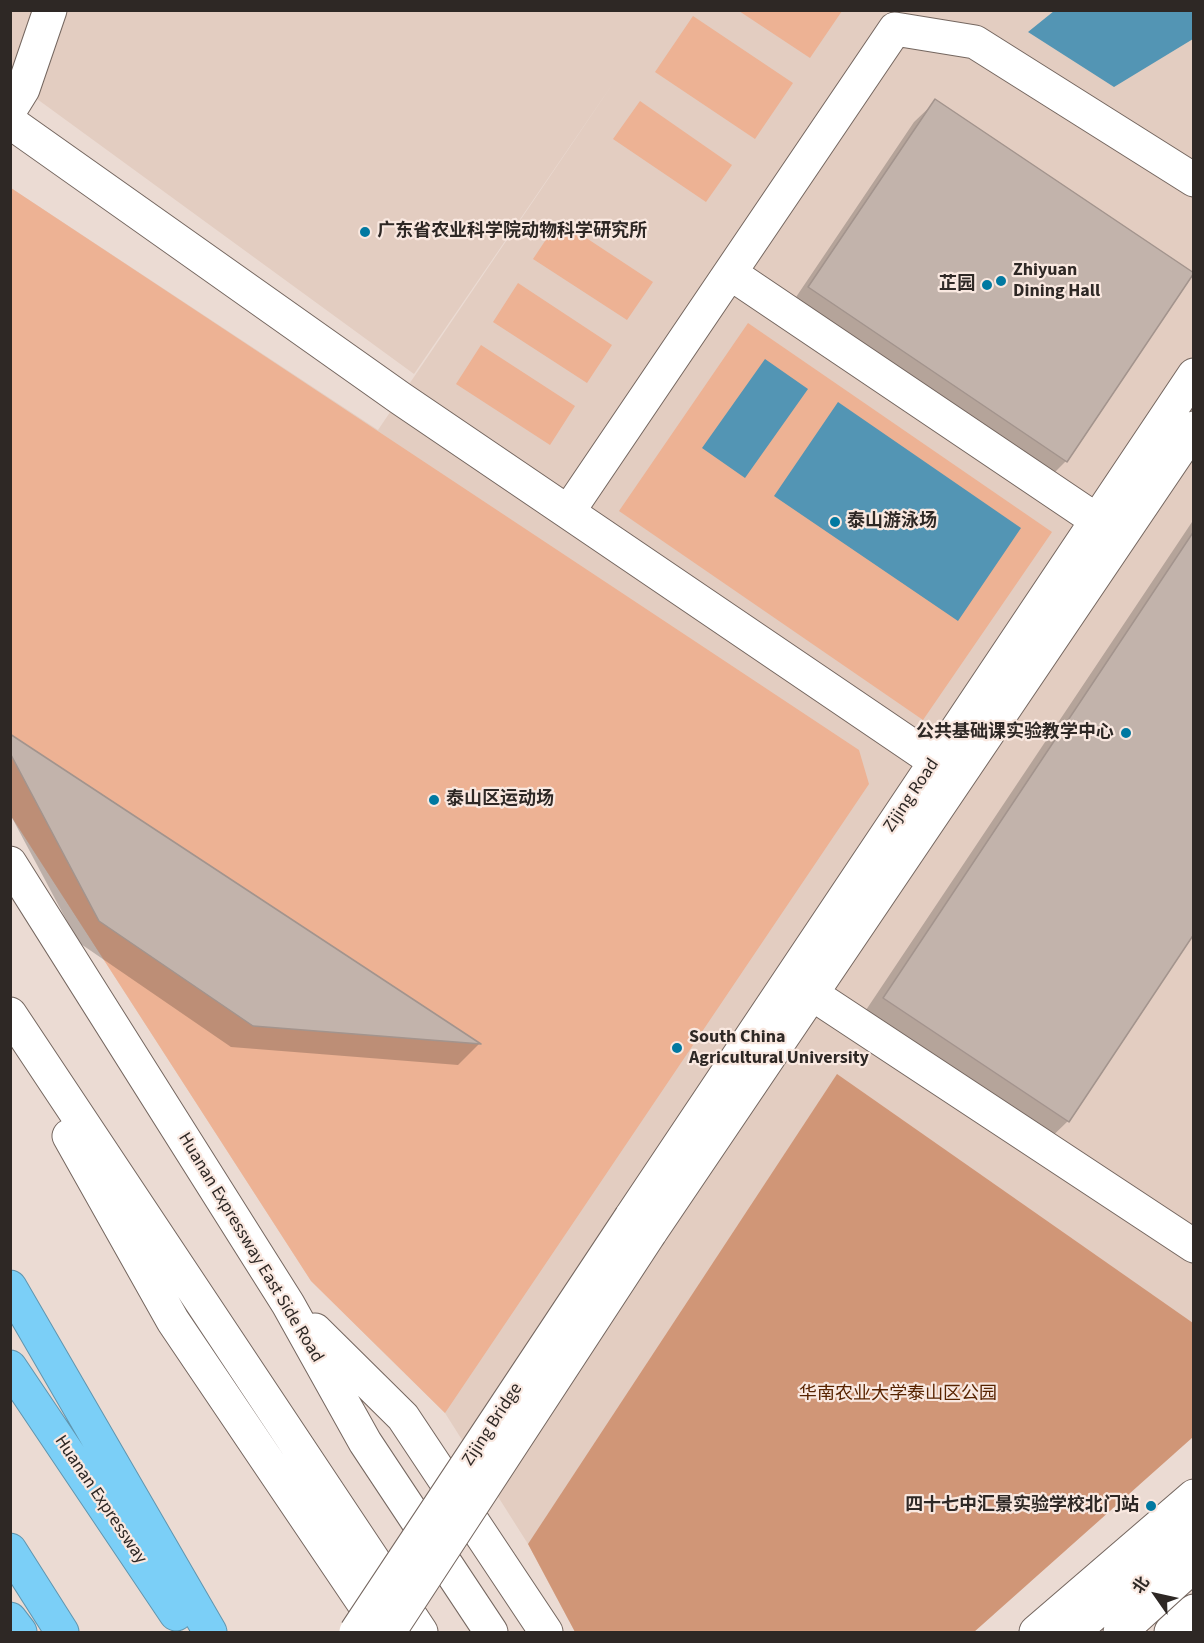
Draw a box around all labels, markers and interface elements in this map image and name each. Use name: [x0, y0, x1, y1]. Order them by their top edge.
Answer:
place label: 广东省农业科学院动物科学研究所: [377, 221, 647, 243]
marker: 广东省农业科学院动物科学研究所: [358, 225, 372, 239]
place label: Zhiyuan Dining Hall: [1013, 260, 1100, 302]
place label: 芷园: [939, 274, 975, 296]
marker: Zhiyuan Dining Hall: [994, 274, 1008, 288]
marker: 芷园: [980, 278, 994, 292]
place label: 泰山游泳场: [847, 511, 937, 533]
marker: 泰山游泳场: [828, 515, 842, 529]
place label: 公共基础课实验教学中心: [916, 722, 1114, 744]
marker: 公共基础课实验教学中心: [1119, 726, 1133, 740]
street label: Zijing Road: [880, 755, 944, 837]
place label: 泰山区运动场: [446, 789, 554, 811]
marker: 泰山区运动场: [427, 793, 441, 807]
place label: South China Agricultural University: [689, 1027, 869, 1070]
marker: South China Agricultural University: [670, 1041, 684, 1055]
street label: Huanan Expressway East Side Road: [173, 1129, 327, 1367]
street label: Zijing Bridge: [458, 1379, 528, 1471]
park label: 华南农业大学泰山区公园: [799, 1384, 997, 1406]
street label: Huanan Expressway: [49, 1432, 151, 1568]
place label: 四十七中汇景实验学校北门站: [905, 1495, 1139, 1517]
marker: 四十七中汇景实验学校北门站: [1144, 1499, 1158, 1513]
north arrow: [1126, 1565, 1186, 1625]
text: 北: [1127, 1572, 1155, 1598]

